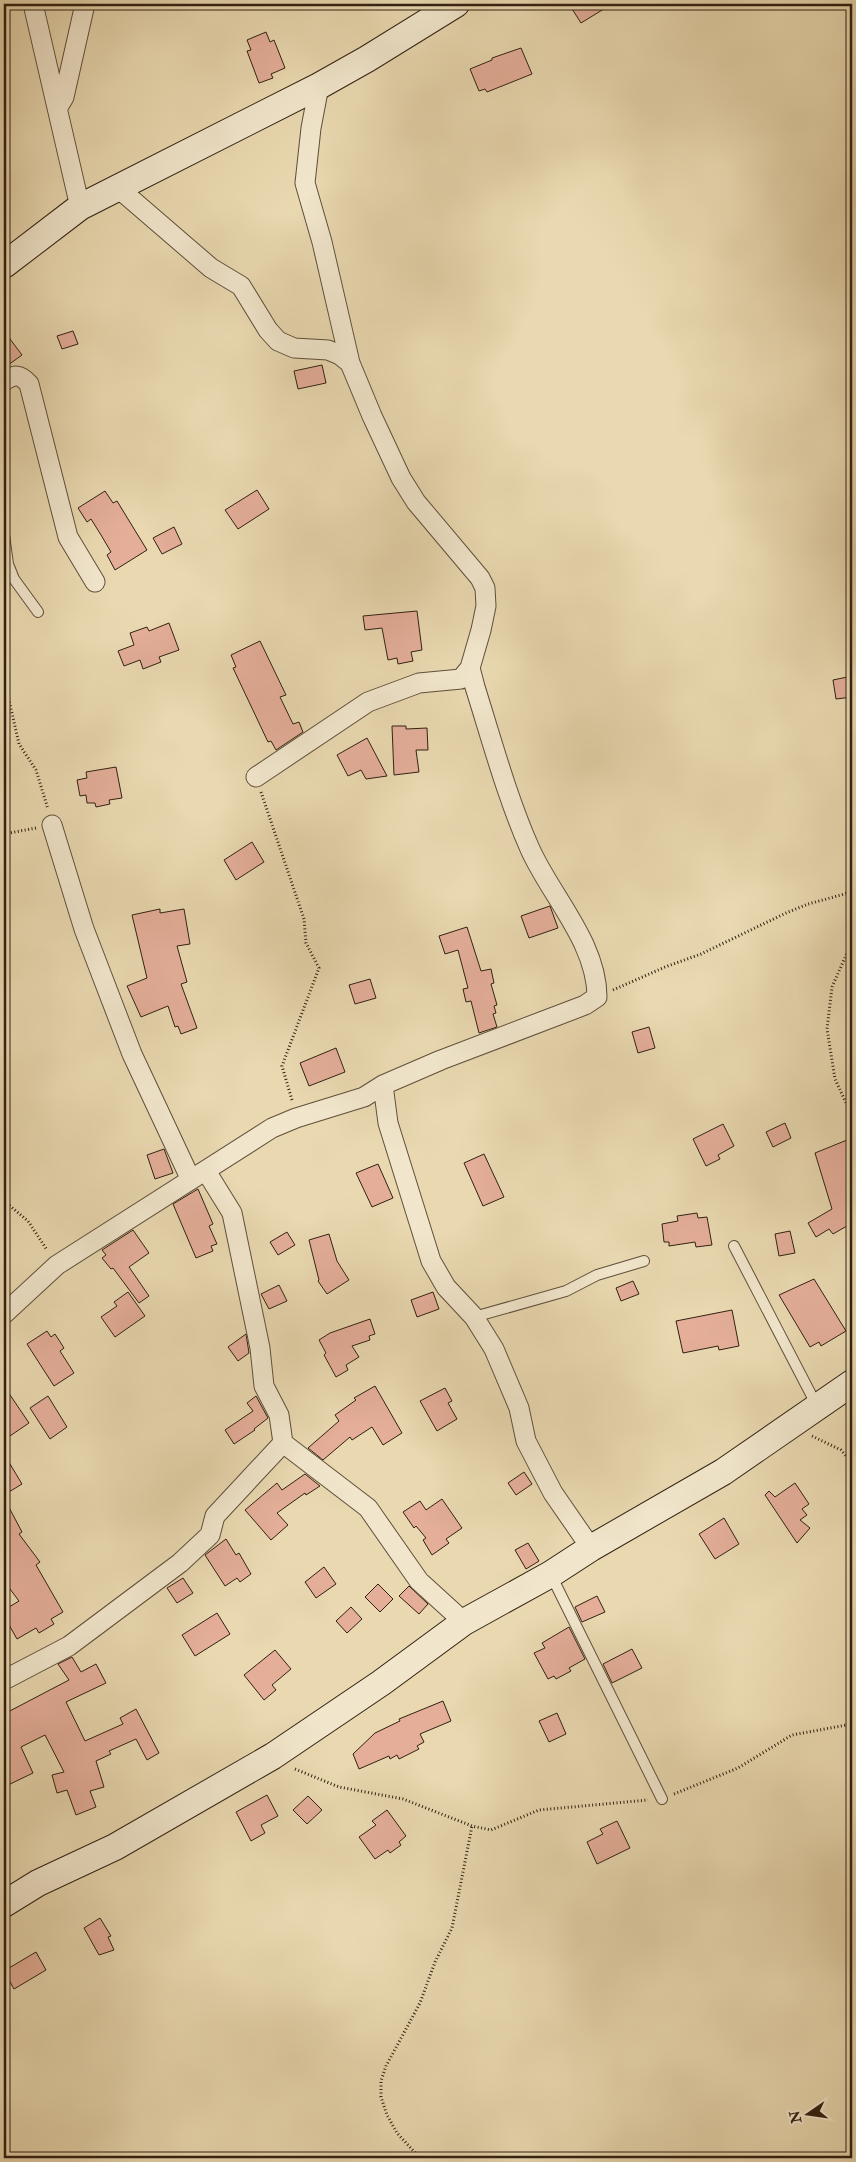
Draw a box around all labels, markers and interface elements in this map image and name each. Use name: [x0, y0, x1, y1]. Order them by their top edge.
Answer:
north arrow: [784, 2090, 834, 2140]
text: N: [786, 2108, 806, 2126]

